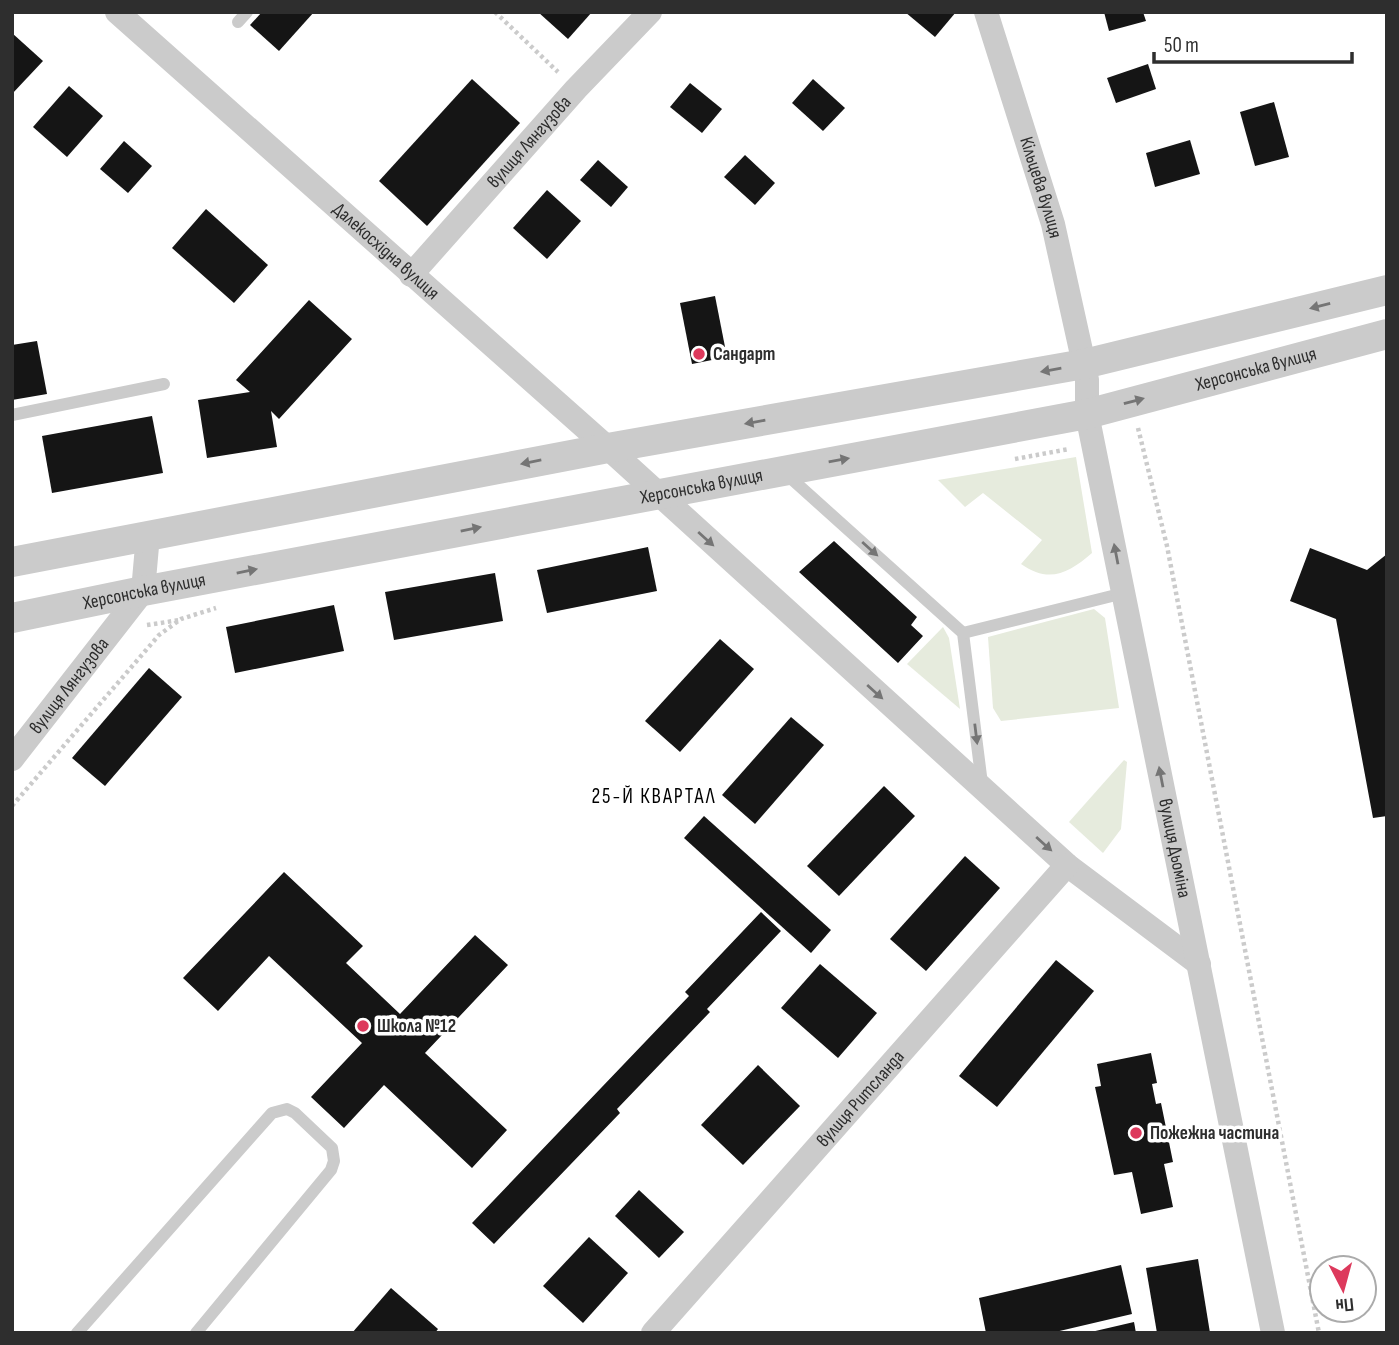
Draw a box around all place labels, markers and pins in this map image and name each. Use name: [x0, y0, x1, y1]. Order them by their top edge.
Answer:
place label: Сандарт: [713, 343, 775, 366]
marker: Сандарт: [691, 346, 707, 362]
place label: Школа №12: [377, 1015, 456, 1038]
marker: Школа №12: [355, 1018, 371, 1034]
place label: Пожежна частина: [1150, 1122, 1279, 1145]
marker: Пожежна частина: [1128, 1125, 1144, 1141]

